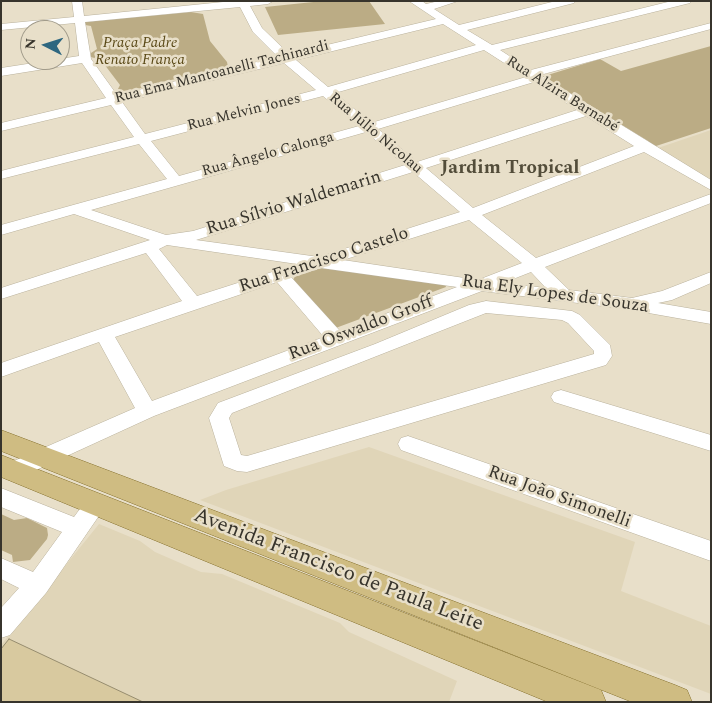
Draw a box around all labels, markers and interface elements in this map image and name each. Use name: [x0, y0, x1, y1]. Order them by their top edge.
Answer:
north arrow: [20, 20, 70, 70]
park label: Praça Padre Renato França: [95, 35, 185, 70]
text: N: [20, 37, 42, 50]
street label: Rua Ema Mantoanelli Tachinardi: [113, 38, 331, 108]
street label: Rua Alzira Barnabé: [503, 53, 621, 137]
street label: Rua Melvin Jones: [186, 90, 302, 136]
street label: Rua Júlio Nicolau: [325, 90, 425, 178]
street label: Rua Ângelo Calonga: [200, 129, 336, 181]
district label: Jardim Tropical: [441, 158, 579, 180]
street label: Rua Sílvio Waldemarin: [204, 167, 384, 241]
street label: Rua Francisco Castelo: [237, 223, 411, 299]
street label: Rua Ely Lopes de Souza: [460, 271, 650, 319]
street label: Rua Oswaldo Groff: [286, 292, 436, 366]
street label: Rua João Simonelli: [485, 462, 633, 534]
street label: Avenida Francisco de Paula Leite: [190, 504, 486, 638]

